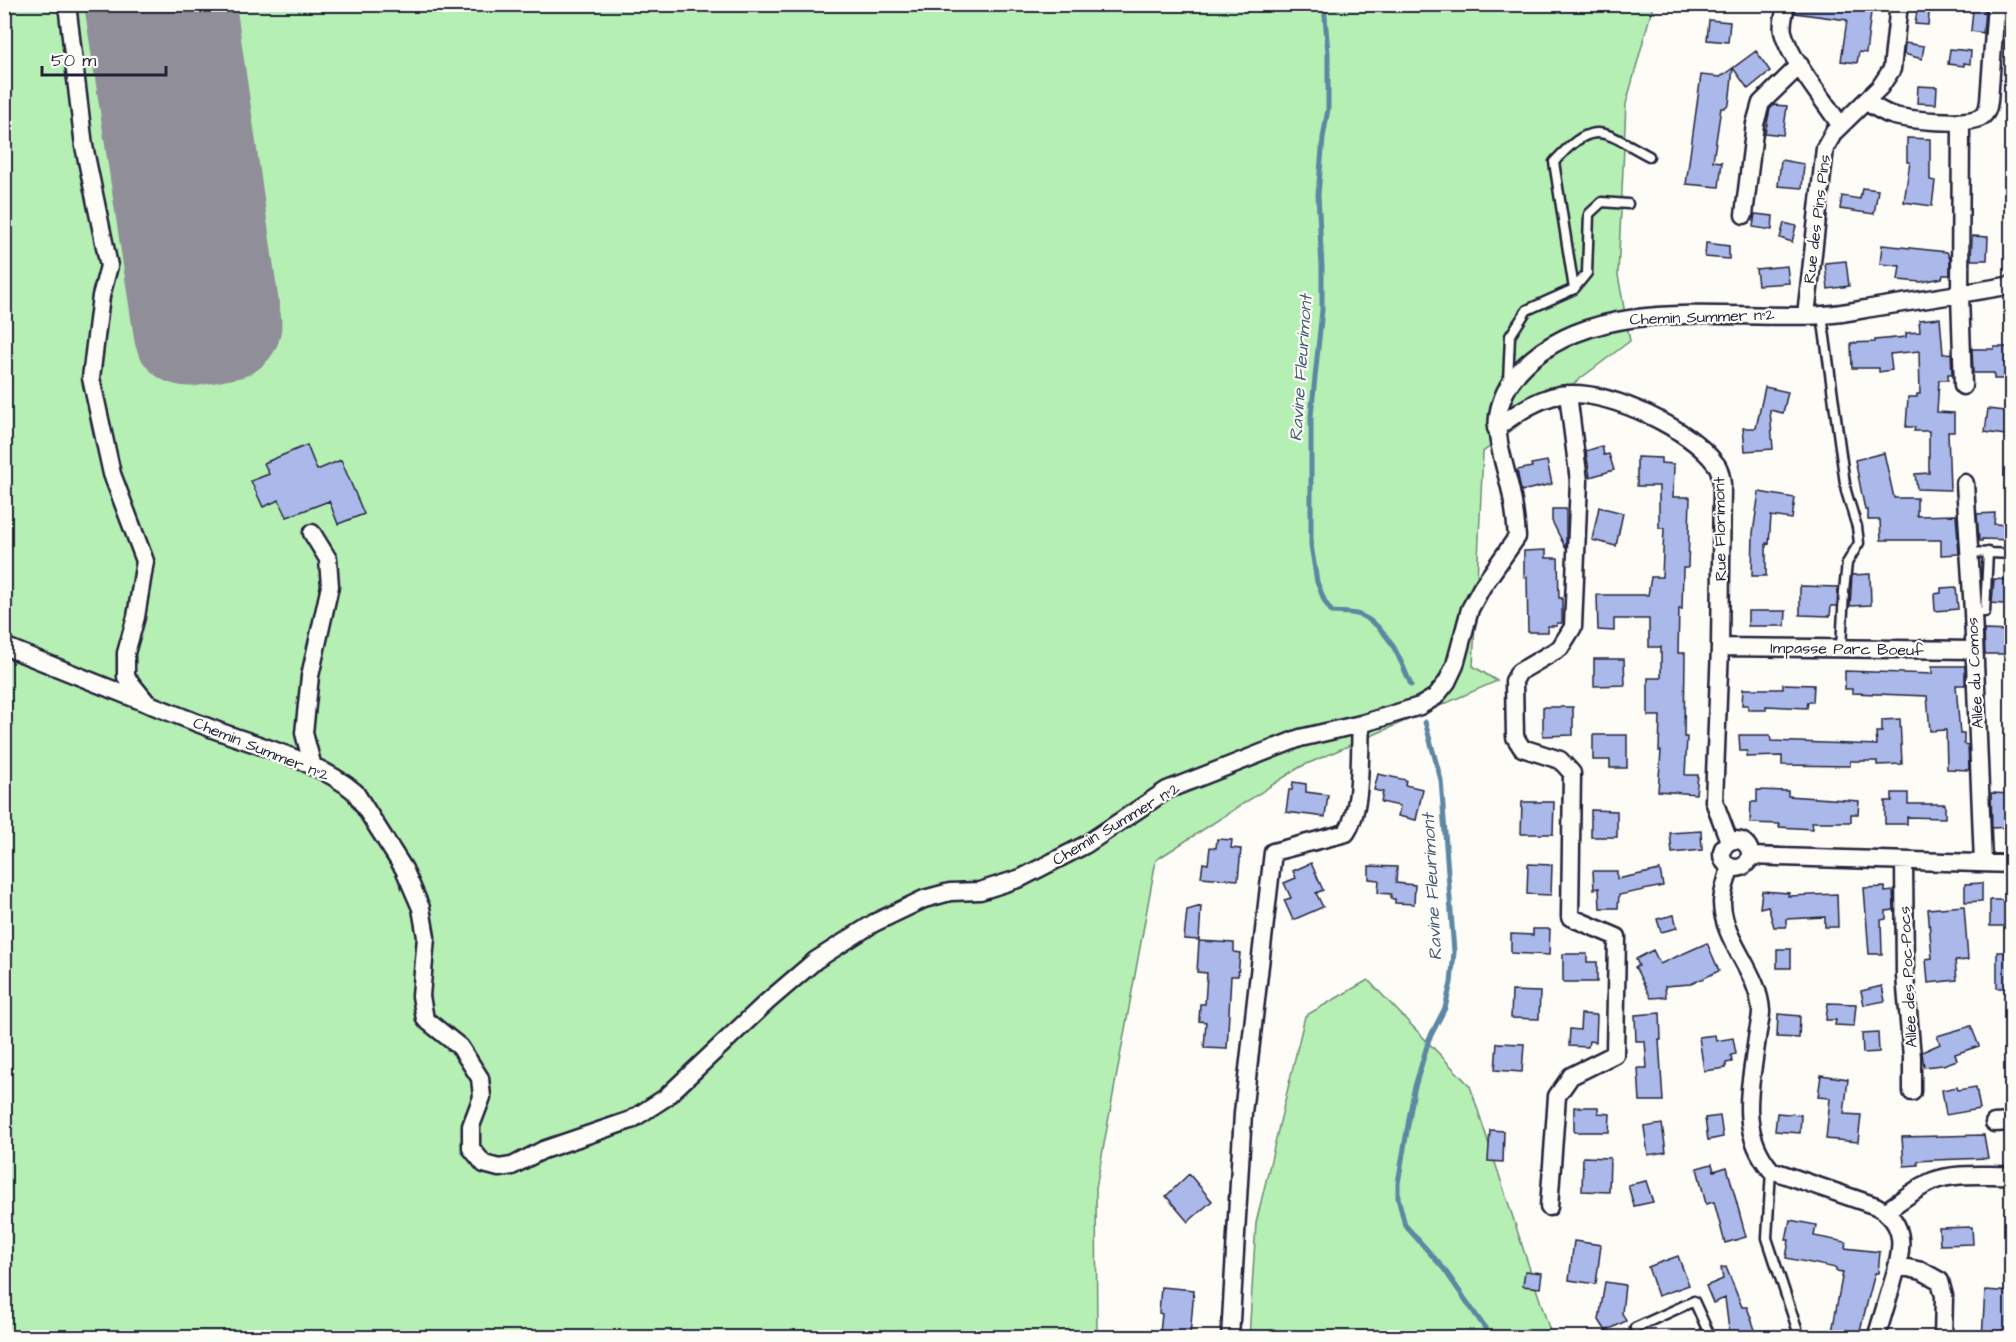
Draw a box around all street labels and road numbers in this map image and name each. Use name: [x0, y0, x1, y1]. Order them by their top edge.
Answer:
street label: Rue des Pins Pins: [1798, 153, 1836, 285]
street label: Chemin Summer n°2: [1629, 303, 1775, 331]
street label: Rue Florimont: [1708, 476, 1732, 581]
street label: Allée du Comos: [1961, 617, 1989, 729]
street label: Impasse Parc Boeuf: [1770, 637, 1924, 661]
street label: Chemin Summer n°2: [190, 712, 332, 786]
street label: Chemin Summer n°2: [1048, 777, 1184, 871]
street label: Allée des Poc-Pocs: [1893, 906, 1923, 1048]

